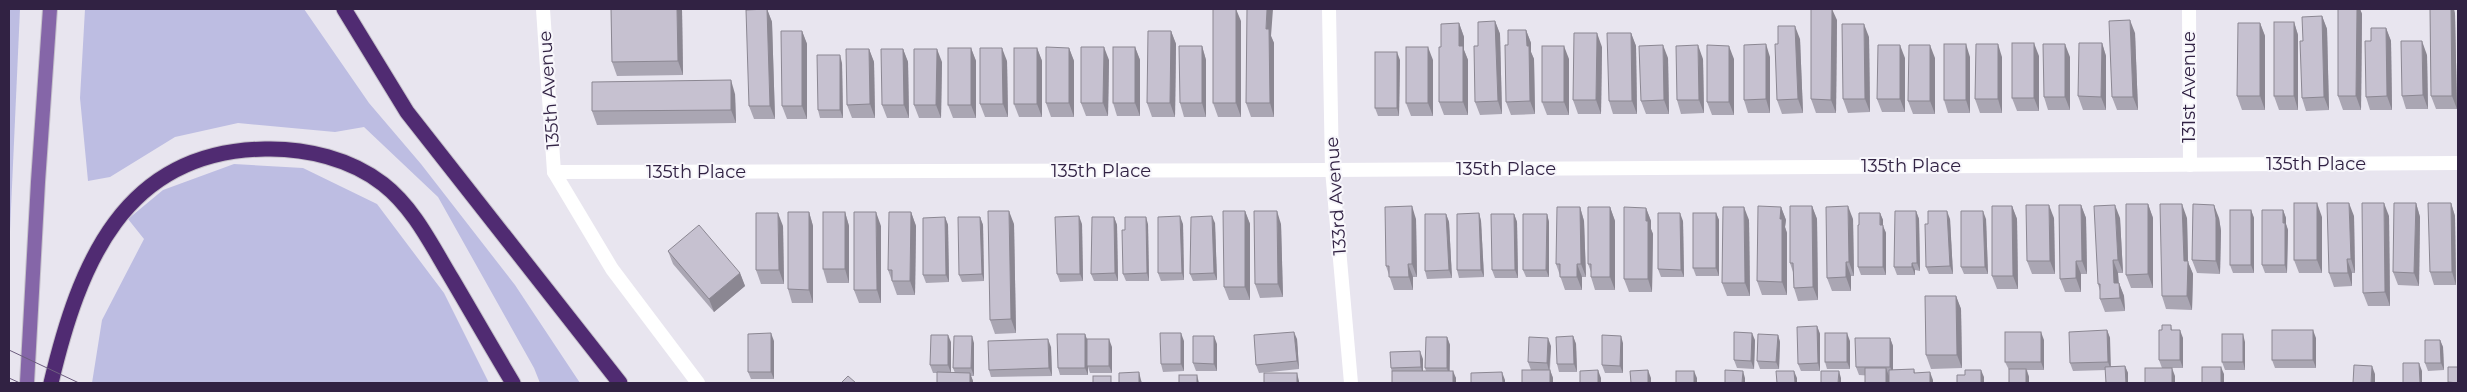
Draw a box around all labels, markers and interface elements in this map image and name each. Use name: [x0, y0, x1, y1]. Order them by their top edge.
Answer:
street label: 135th Avenue: [534, 30, 564, 150]
street label: 131st Avenue: [2178, 31, 2200, 143]
street label: 133rd Avenue: [1321, 136, 1351, 256]
street label: 135th Place: [2266, 153, 2366, 175]
street label: 135th Place: [1861, 155, 1961, 177]
street label: 135th Place: [1456, 158, 1556, 180]
street label: 135th Place: [1051, 160, 1151, 182]
street label: 135th Place: [646, 161, 746, 183]

